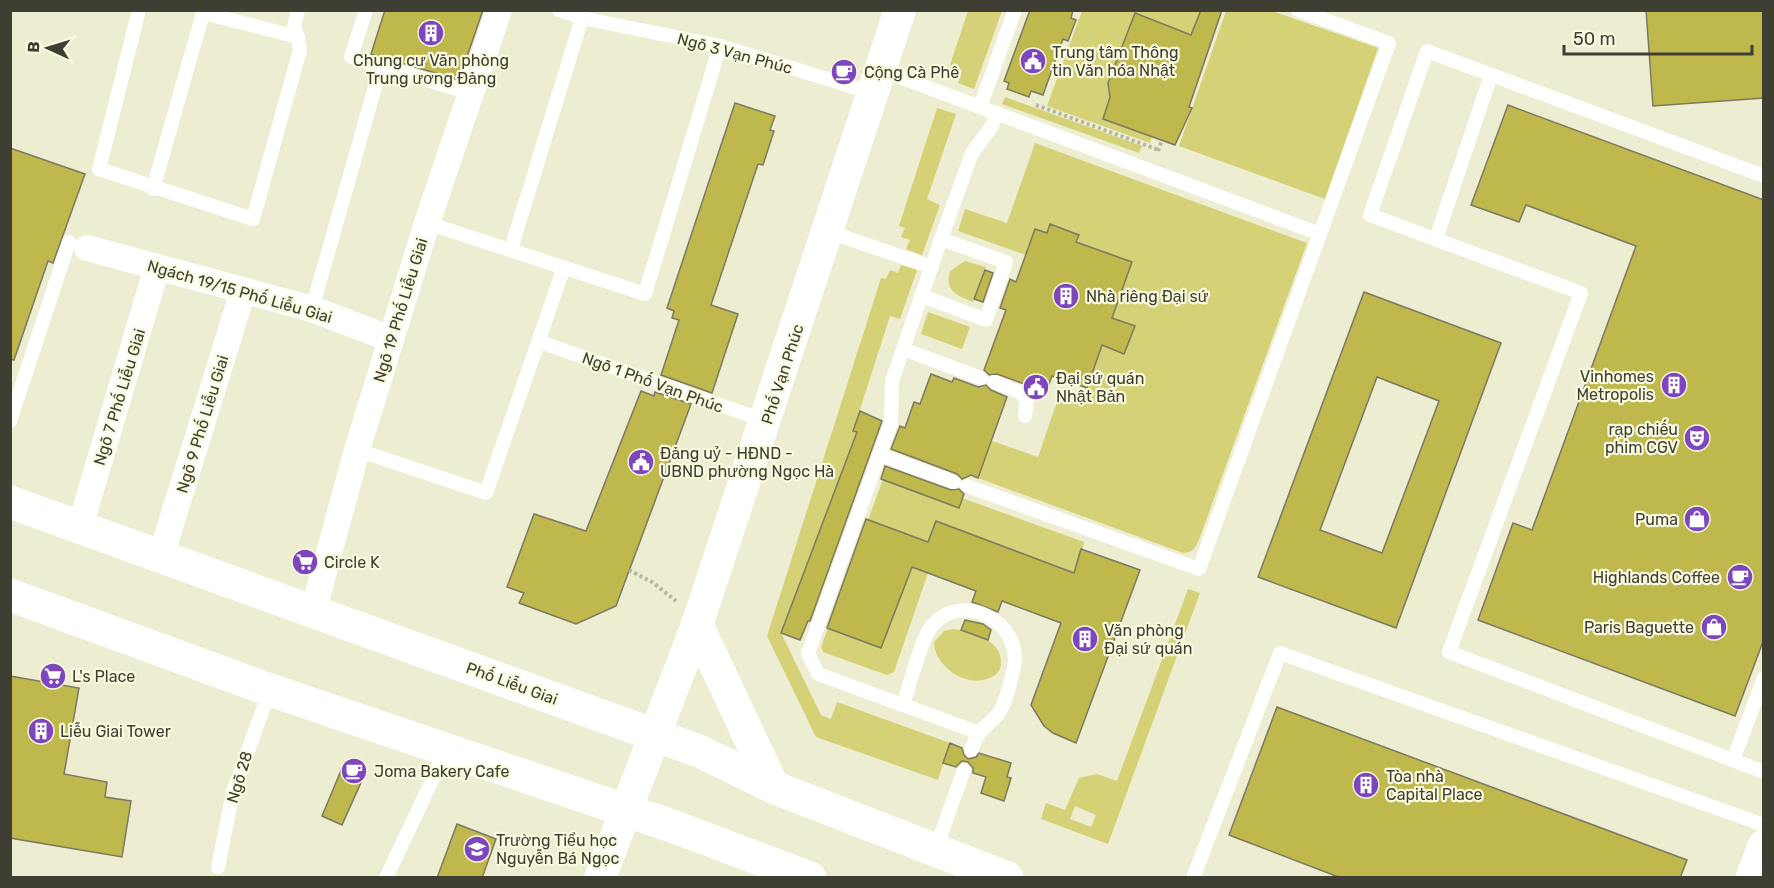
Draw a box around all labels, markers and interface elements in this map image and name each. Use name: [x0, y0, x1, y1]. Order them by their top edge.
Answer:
north arrow: [18, 18, 78, 78]
building icon: Chung cư Văn phòng Trung ương Đảng: [416, 18, 446, 48]
scale bar: [1564, 18, 1752, 56]
text: 50 m: [1573, 28, 1616, 50]
street label: Ngõ 3 Vạn Phúc: [675, 29, 795, 78]
text: B: [24, 41, 43, 53]
place label: Trung tâm Thông tin Văn hóa Nhật: [1052, 43, 1178, 80]
public building icon: Trung tâm Thông tin Văn hóa Nhật: [1018, 46, 1048, 76]
place label: Chung cư Văn phòng Trung ương Đảng: [353, 51, 509, 88]
cafe icon: Cộng Cà Phê: [829, 57, 859, 87]
place label: Cộng Cà Phê: [864, 63, 959, 82]
street label: Ngõ 19 Phố Liễu Giai: [368, 235, 431, 385]
street label: Ngách 19/15 Phố Liễu Giai: [145, 255, 335, 327]
building icon: Nhà riêng Đại sứ: [1051, 281, 1081, 311]
place label: Nhà riêng Đại sứ: [1086, 287, 1209, 306]
street label: Phố Vạn Phúc: [756, 321, 808, 427]
street label: Ngõ 7 Phố Liễu Giai: [88, 326, 149, 468]
street label: Ngõ 1 Phố Vạn Phúc: [580, 347, 727, 417]
street label: Ngõ 9 Phố Liễu Giai: [171, 353, 232, 495]
place label: Vinhomes Metropolis: [1576, 367, 1654, 404]
place label: Đại sứ quán Nhật Bản: [1056, 369, 1144, 406]
building icon: Vinhomes Metropolis: [1659, 370, 1689, 400]
public building icon: Đại sứ quán Nhật Bản: [1021, 372, 1051, 402]
place label: rạp chiếu phim CGV: [1605, 419, 1678, 457]
theatre icon: rạp chiếu phim CGV: [1682, 423, 1712, 453]
place label: Đảng uỷ - HĐND - UBND phường Ngọc Hà: [660, 444, 834, 481]
public building icon: Đảng uỷ - HĐND - UBND phường Ngọc Hà: [626, 447, 656, 477]
shop icon: Puma: [1682, 504, 1712, 534]
place label: Puma: [1635, 510, 1678, 529]
supermarket icon: Circle K: [290, 547, 320, 577]
place label: Circle K: [324, 553, 380, 572]
cafe icon: Highlands Coffee: [1725, 562, 1755, 592]
place label: Highlands Coffee: [1593, 568, 1720, 587]
shop icon: Paris Baguette: [1699, 612, 1729, 642]
place label: Paris Baguette: [1584, 618, 1694, 637]
place label: Văn phòng Đại sứ quán: [1104, 621, 1192, 658]
building icon: Văn phòng Đại sứ quán: [1070, 624, 1100, 654]
street label: Phố Liễu Giai: [463, 657, 561, 709]
supermarket icon: L's Place: [38, 661, 68, 691]
place label: L's Place: [72, 667, 135, 686]
building icon: Liễu Giai Tower: [26, 716, 56, 746]
place label: Liễu Giai Tower: [60, 721, 171, 741]
street label: Ngõ 28: [223, 749, 256, 805]
cafe icon: Joma Bakery Cafe: [339, 756, 369, 786]
place label: Joma Bakery Cafe: [374, 762, 509, 781]
place label: Tòa nhà Capital Place: [1386, 767, 1483, 804]
building icon: Tòa nhà Capital Place: [1351, 770, 1381, 800]
place label: Trường Tiểu học Nguyễn Bá Ngọc: [496, 831, 619, 868]
school or university icon: Trường Tiểu học Nguyễn Bá Ngọc: [462, 834, 492, 864]

